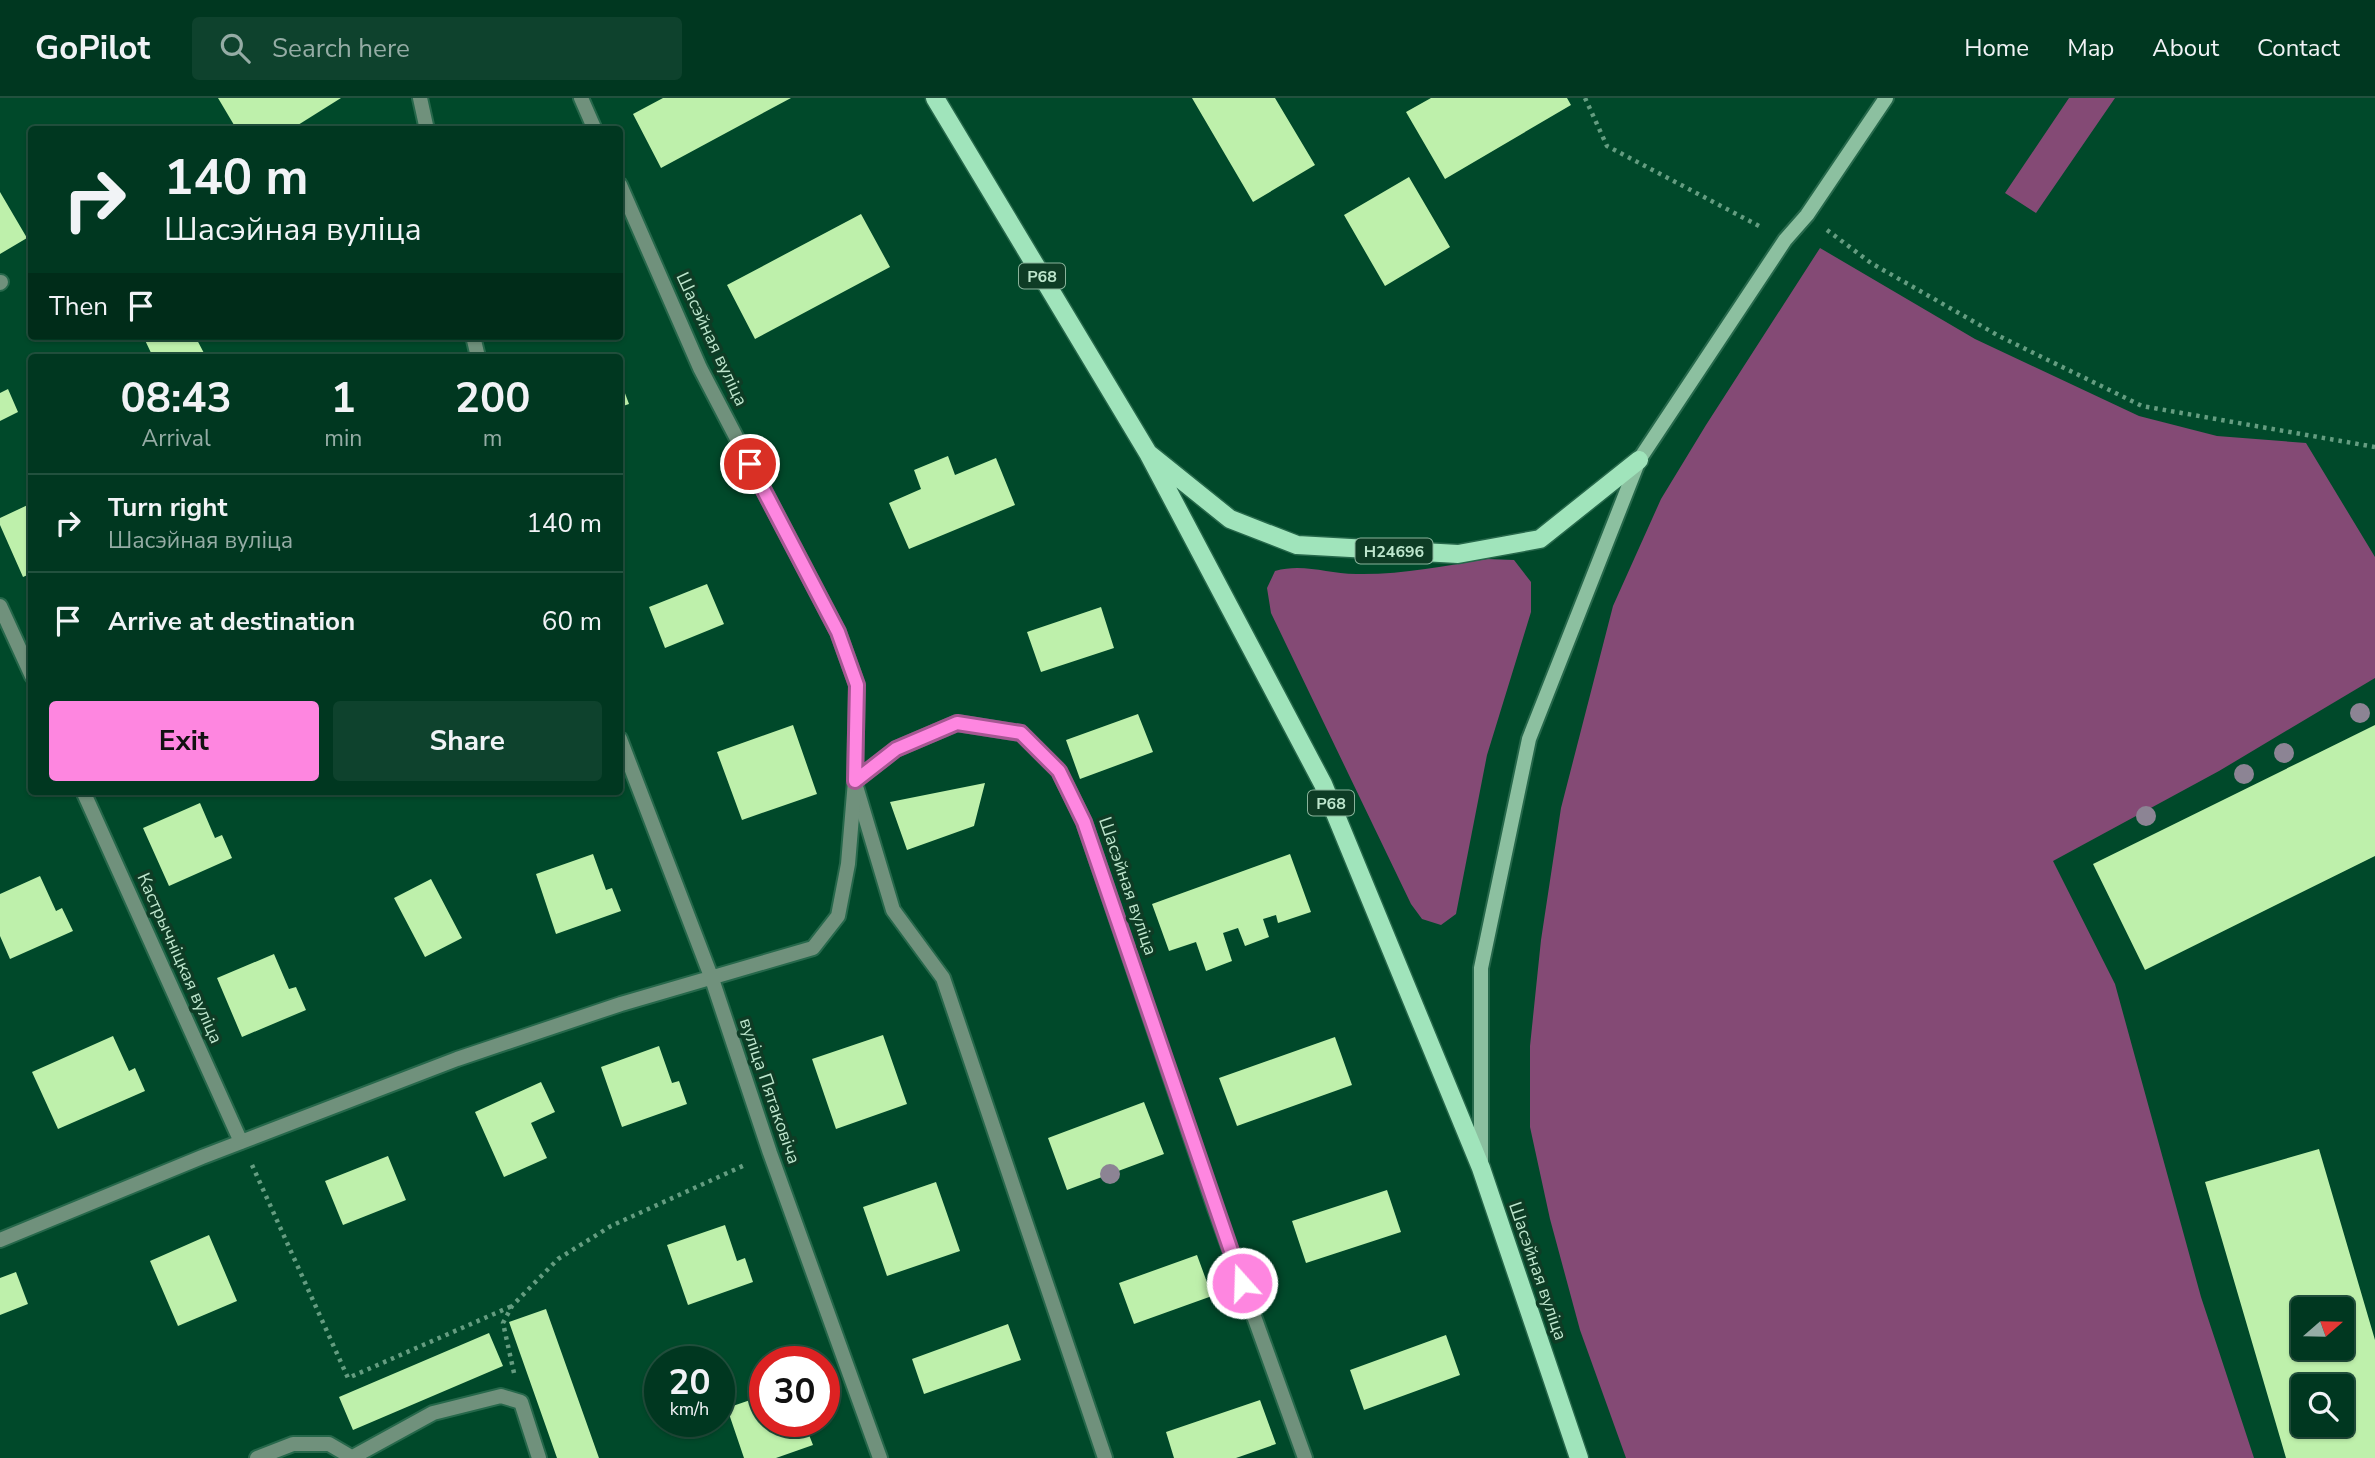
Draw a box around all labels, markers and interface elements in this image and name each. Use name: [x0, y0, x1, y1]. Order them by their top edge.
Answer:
search box: [192, 17, 682, 80]
text: GoPilot: [35, 26, 150, 71]
icon: search: [216, 29, 254, 67]
text: Search here: [272, 31, 410, 66]
text: Home: [1964, 32, 2029, 64]
text: Map: [2067, 32, 2114, 64]
text: About: [2152, 32, 2219, 64]
text: Contact: [2257, 32, 2340, 64]
text: 140 m: [164, 144, 308, 211]
icon: right: [49, 154, 140, 245]
text: Шасэйная вуліца: [164, 208, 422, 251]
road number: Р68: [1019, 264, 1065, 288]
street label: Шасэйная вуліца: [670, 268, 754, 410]
icon: arrive: [122, 287, 160, 325]
text: Then: [49, 289, 108, 324]
text: 08:43: [121, 370, 232, 427]
text: 1: [331, 370, 356, 427]
text: 200: [455, 370, 530, 427]
text: Arrival: [142, 423, 211, 454]
text: min: [324, 423, 362, 454]
text: m: [483, 423, 503, 454]
pin: [720, 434, 780, 494]
icon: arrive: [731, 445, 769, 483]
text: Turn right: [108, 490, 227, 525]
icon: right: [49, 504, 87, 542]
text: 140 m: [526, 506, 602, 541]
text: Шасэйная вуліца: [108, 525, 293, 556]
road number: Н24696: [1356, 538, 1432, 564]
icon: arrive: [49, 602, 87, 640]
text: Arrive at destination: [108, 604, 355, 639]
text: 60 m: [542, 604, 602, 639]
button: Exit: [49, 701, 319, 781]
button: Share: [333, 701, 602, 781]
road number: Р68: [1308, 790, 1354, 816]
street label: Шасэйная вуліца: [1093, 814, 1163, 958]
street label: Кастрычніцкая вуліца: [132, 869, 228, 1047]
street label: вуліца Пятаковіча: [734, 1015, 806, 1167]
street label: Шасэйная вуліца: [1503, 1199, 1573, 1343]
position arrow: [1205, 1246, 1279, 1320]
north arrow: [2291, 1297, 2354, 1360]
map controls: [2291, 1297, 2354, 1437]
speed limit sign: 30: [749, 1346, 840, 1437]
text: 20: [668, 1359, 711, 1406]
button: search: [2291, 1374, 2354, 1437]
text: km/h: [670, 1397, 709, 1421]

